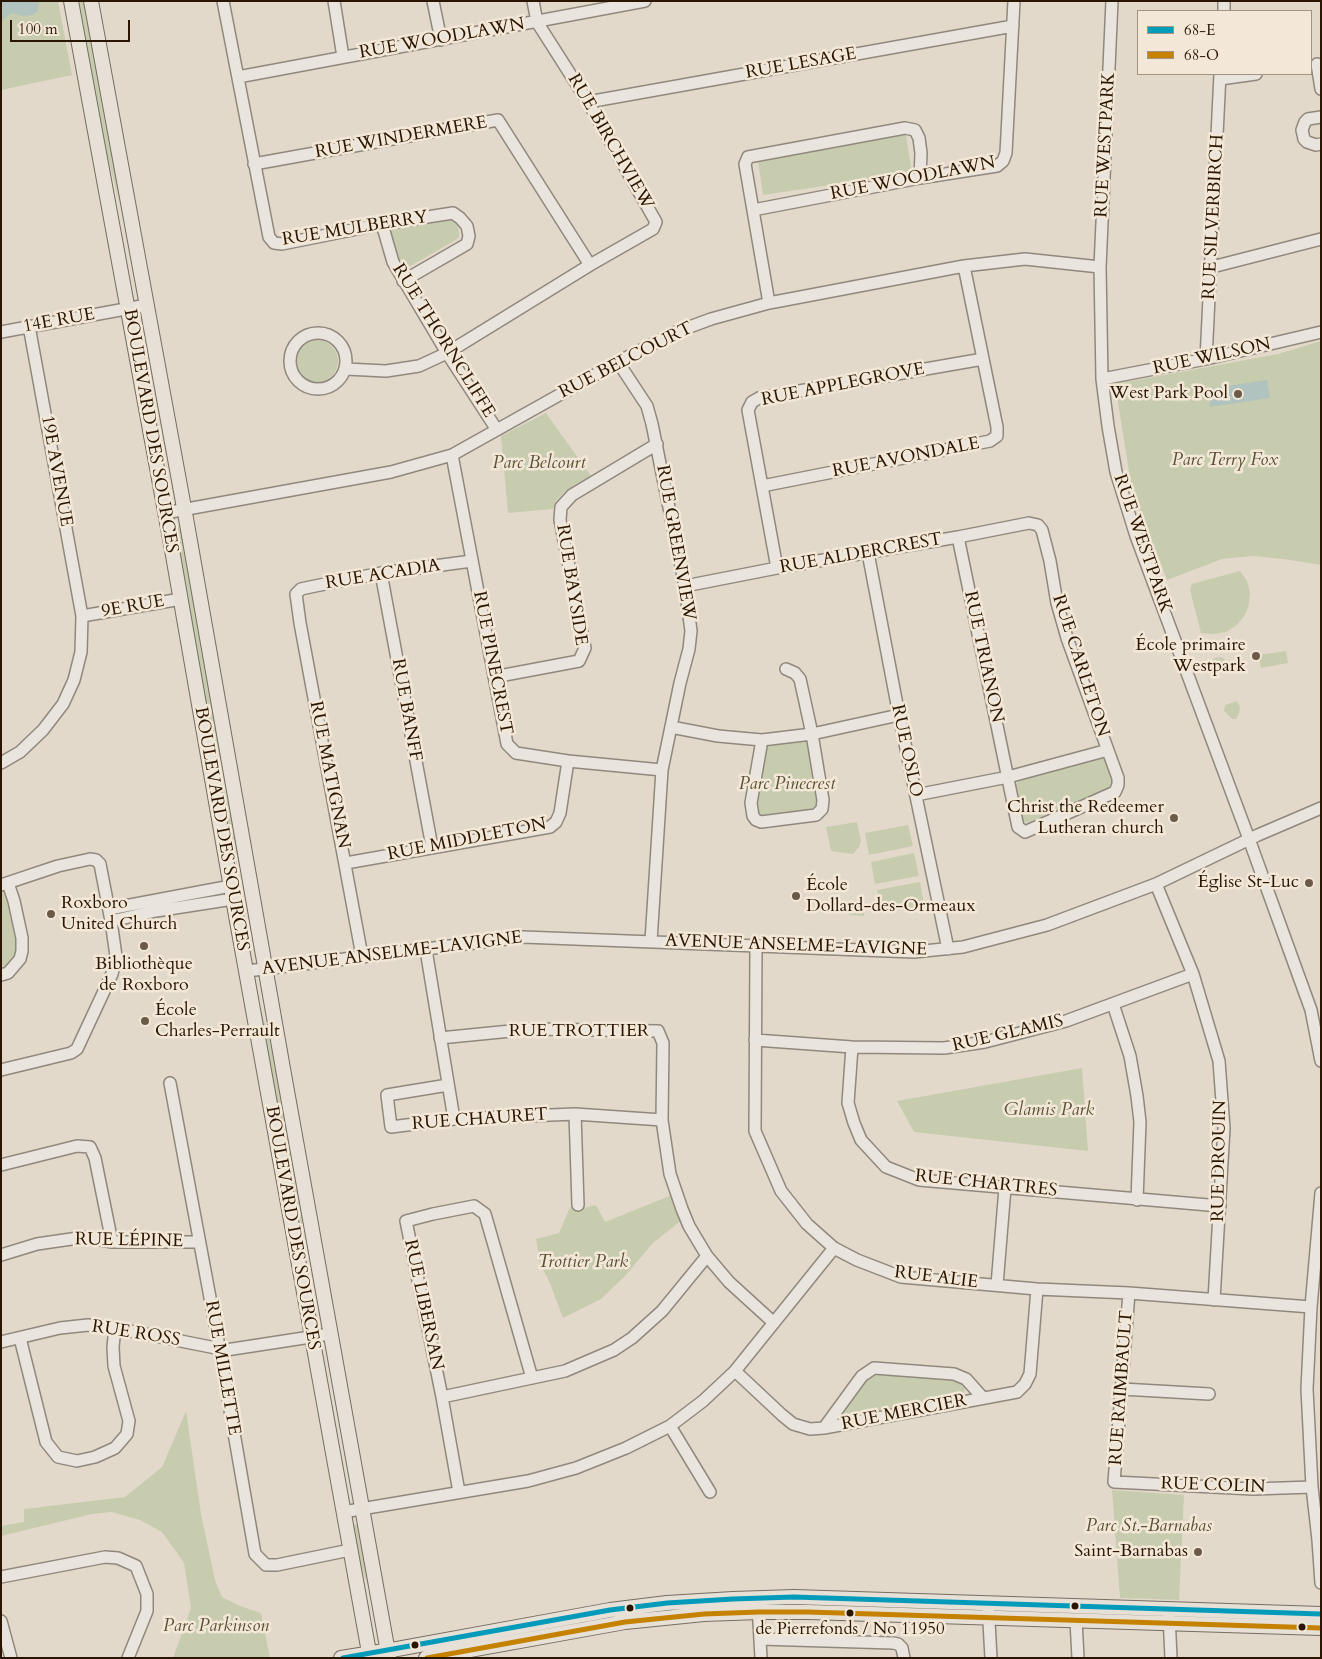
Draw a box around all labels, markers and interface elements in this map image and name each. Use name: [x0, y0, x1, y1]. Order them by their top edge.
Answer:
scale bar: [12, 10, 132, 42]
legend: [1137, 10, 1312, 75]
street label: RUE WOODLAWN: [358, 14, 526, 64]
text: 100 m: [18, 19, 58, 39]
text: 68-E: [1184, 20, 1215, 40]
street label: RUE LESAGE: [744, 44, 858, 84]
text: 68-O: [1184, 45, 1219, 65]
street label: RUE BIRCHVIEW: [562, 70, 658, 214]
street label: RUE WESTPARK: [1091, 72, 1121, 218]
street label: RUE WINDERMERE: [313, 112, 489, 164]
street label: RUE SILVERBIRCH: [1199, 134, 1229, 300]
street label: RUE WOODLAWN: [829, 152, 997, 206]
street label: RUE MULBERRY: [281, 207, 429, 251]
street label: RUE THORNCLIFFE: [387, 260, 499, 422]
street label: 14E RUE: [21, 304, 97, 338]
street label: BOULEVARD DES SOURCES: [118, 307, 182, 555]
street label: RUE BELCOURT: [556, 318, 696, 404]
street label: RUE WILSON: [1151, 334, 1273, 380]
street label: RUE APPLEGROVE: [760, 359, 926, 411]
place label: West Park Pool: [1109, 383, 1228, 405]
marker: West Park Pool: [1232, 388, 1244, 400]
street label: 19E AVENUE: [36, 414, 76, 528]
street label: RUE AVONDALE: [831, 433, 981, 483]
park label: Parc Terry Fox: [1172, 450, 1278, 472]
park label: Parc Belcourt: [492, 453, 586, 475]
street label: RUE GREENVIEW: [651, 463, 699, 623]
street label: RUE WESTPARK: [1108, 472, 1176, 616]
street label: RUE BAYSIDE: [551, 523, 591, 647]
street label: RUE ALDERCREST: [778, 529, 944, 579]
street label: RUE ACADIA: [324, 555, 442, 595]
street label: RUE PINECREST: [467, 589, 517, 737]
street label: RUE TRIANON: [959, 589, 1007, 725]
street label: 9E RUE: [100, 591, 166, 623]
street label: RUE CARLETON: [1047, 592, 1113, 740]
place label: École primaire Westpark: [1135, 635, 1246, 678]
marker: École primaire Westpark: [1250, 650, 1262, 662]
street label: RUE BANFF: [386, 657, 426, 763]
street label: RUE MATIGNAN: [304, 699, 354, 851]
street label: RUE OSLO: [886, 703, 926, 799]
street label: BOULEVARD DES SOURCES: [189, 705, 253, 953]
park label: Parc Pinecrest: [739, 774, 835, 796]
place label: Christ the Redeemer Lutheran church: [1007, 797, 1164, 840]
marker: Christ the Redeemer Lutheran church: [1168, 812, 1180, 824]
street label: RUE MIDDLETON: [386, 814, 548, 866]
place label: Église St-Luc: [1197, 872, 1299, 894]
place label: École Dollard-des-Ormeaux: [806, 875, 975, 918]
marker: Église St-Luc: [1303, 877, 1315, 889]
marker: École Dollard-des-Ormeaux: [790, 890, 802, 902]
place label: Roxboro United Church: [61, 893, 177, 936]
marker: Roxboro United Church: [45, 908, 57, 920]
street label: AVENUE ANSELME-LAVIGNE: [261, 927, 523, 981]
street label: AVENUE ANSELME-LAVIGNE: [665, 931, 927, 961]
marker: Bibliothèque de Roxboro: [138, 940, 150, 952]
place label: Bibliothèque de Roxboro: [95, 954, 193, 996]
place label: École Charles-Perrault: [155, 1000, 280, 1042]
street label: RUE GLAMIS: [950, 1011, 1066, 1057]
marker: École Charles-Perrault: [139, 1015, 151, 1027]
street label: RUE TROTTIER: [509, 1021, 649, 1043]
park label: Glamis Park: [1004, 1100, 1094, 1122]
street label: RUE DROUIN: [1208, 1100, 1232, 1222]
street label: BOULEVARD DES SOURCES: [260, 1104, 324, 1352]
street label: RUE CHAURET: [411, 1104, 549, 1136]
street label: RUE CHARTRES: [914, 1166, 1058, 1202]
street label: RUE LÉPINE: [75, 1229, 183, 1253]
street label: RUE LIBERSAN: [399, 1238, 447, 1372]
park label: Trottier Park: [538, 1252, 628, 1274]
street label: RUE ALIE: [893, 1262, 979, 1294]
street label: RUE MILLETTE: [200, 1299, 244, 1437]
street label: RUE RAIMBAULT: [1106, 1310, 1138, 1466]
street label: RUE ROSS: [90, 1316, 182, 1352]
street label: RUE MERCIER: [840, 1390, 968, 1436]
street label: RUE COLIN: [1160, 1473, 1266, 1499]
park label: Parc St.-Barnabas: [1086, 1516, 1212, 1538]
place label: Saint-Barnabas: [1074, 1541, 1188, 1563]
marker: Saint-Barnabas: [1192, 1546, 1204, 1558]
unlabelled marker: [1070, 1601, 1080, 1611]
unlabelled marker: [625, 1603, 635, 1613]
marker: de Pierrefonds / No 11950: [845, 1608, 855, 1618]
park label: Parc Parkinson: [163, 1616, 269, 1638]
place label: de Pierrefonds / No 11950: [755, 1620, 945, 1640]
unlabelled marker: [1297, 1622, 1307, 1632]
unlabelled marker: [410, 1640, 420, 1650]

